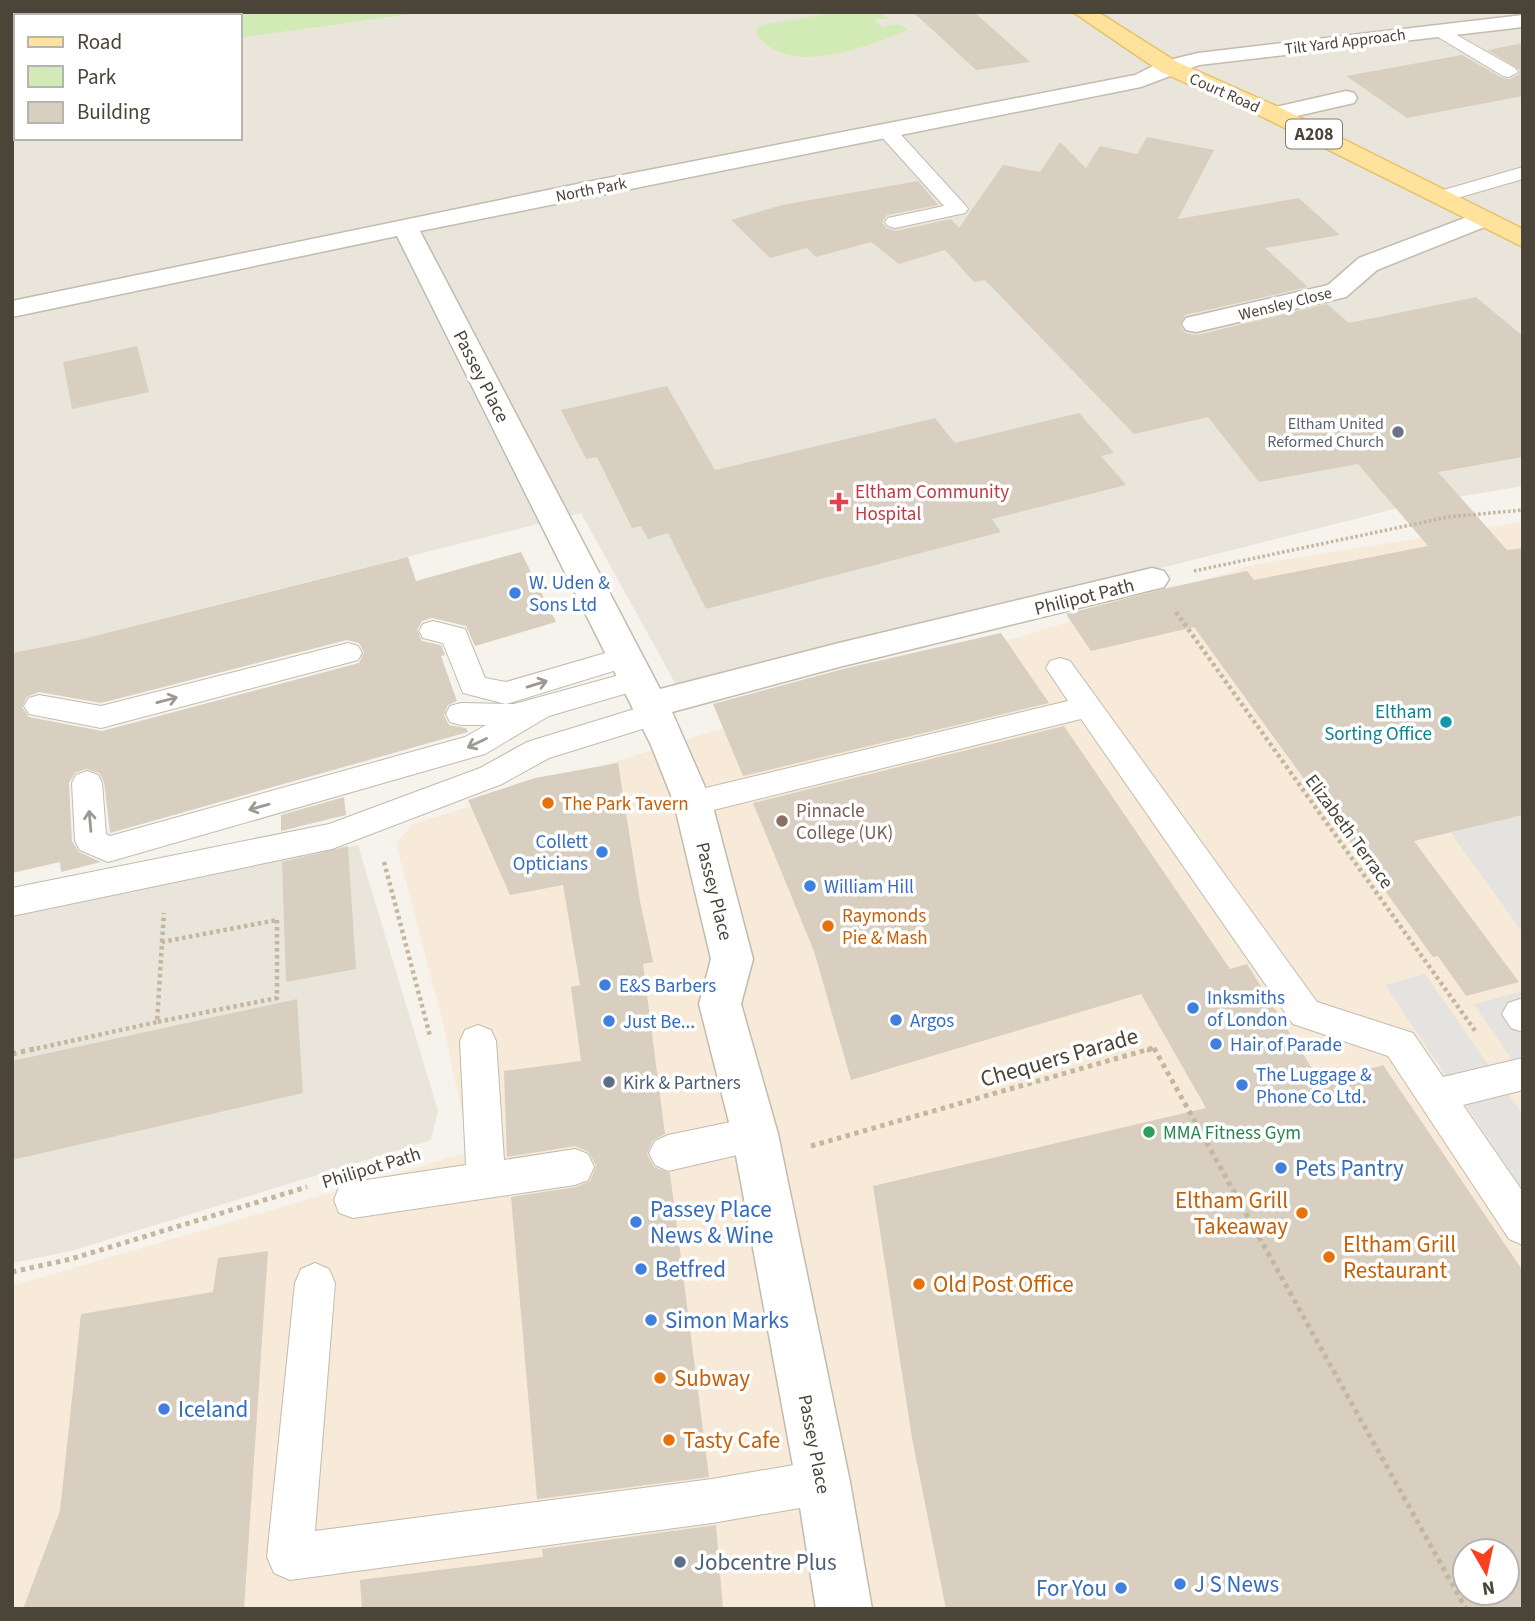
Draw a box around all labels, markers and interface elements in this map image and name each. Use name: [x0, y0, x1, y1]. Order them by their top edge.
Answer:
legend: [14, 14, 242, 140]
street label: Tilt Yard Approach: [1283, 24, 1407, 60]
text: Road: [77, 27, 122, 57]
text: Park: [77, 62, 117, 92]
street label: Court Road: [1186, 68, 1263, 118]
text: Building: [77, 97, 151, 127]
road number: A208: [1286, 119, 1342, 148]
street label: North Park: [554, 172, 629, 208]
street label: Wensley Close: [1236, 282, 1334, 326]
street label: Passey Place: [446, 326, 516, 428]
place label: Eltham United Reformed Church: [1267, 413, 1384, 453]
marker: Eltham United Reformed Church: [1390, 424, 1406, 440]
place label: Eltham Community Hospital: [855, 479, 1009, 528]
marker: Eltham Community Hospital: [829, 492, 849, 512]
place label: W. Uden & Sons Ltd: [529, 570, 610, 619]
street label: Philipot Path: [1032, 572, 1137, 623]
marker: W. Uden & Sons Ltd: [507, 585, 523, 601]
one-way arrow: [526, 676, 548, 689]
one-way arrow: [155, 693, 178, 706]
place label: Eltham Sorting Office: [1324, 699, 1432, 748]
marker: Eltham Sorting Office: [1438, 714, 1454, 730]
one-way arrow: [467, 737, 488, 751]
street label: Elizabeth Terrace: [1298, 769, 1400, 895]
place label: The Park Tavern: [562, 791, 689, 818]
marker: The Park Tavern: [540, 795, 556, 811]
place label: Pinnacle College (UK): [796, 798, 893, 847]
one-way arrow: [248, 801, 270, 814]
one-way arrow: [83, 810, 96, 833]
marker: Pinnacle College (UK): [774, 813, 790, 829]
place label: Collett Opticians: [513, 829, 589, 878]
street label: Passey Place: [688, 839, 739, 943]
marker: Collett Opticians: [594, 844, 610, 860]
place label: William Hill: [824, 874, 914, 901]
marker: William Hill: [802, 878, 818, 894]
place label: Raymonds Pie & Mash: [842, 903, 928, 952]
marker: Raymonds Pie & Mash: [820, 918, 836, 934]
place label: E&S Barbers: [619, 973, 716, 1000]
marker: E&S Barbers: [597, 977, 613, 993]
place label: Inksmiths of London: [1207, 985, 1288, 1034]
marker: Inksmiths of London: [1185, 1000, 1201, 1016]
place label: Argos: [910, 1008, 954, 1035]
place label: Just Be...: [623, 1009, 695, 1036]
marker: Argos: [888, 1012, 904, 1028]
marker: Just Be...: [601, 1013, 617, 1029]
street label: Chequers Parade: [976, 1019, 1142, 1096]
place label: Hair of Parade: [1230, 1032, 1342, 1059]
marker: Hair of Parade: [1208, 1036, 1224, 1052]
place label: The Luggage & Phone Co Ltd.: [1256, 1062, 1372, 1111]
place label: Kirk & Partners: [623, 1070, 741, 1097]
marker: Kirk & Partners: [601, 1074, 617, 1090]
marker: The Luggage & Phone Co Ltd.: [1234, 1077, 1250, 1093]
place label: MMA Fitness Gym: [1163, 1120, 1301, 1147]
marker: MMA Fitness Gym: [1141, 1124, 1157, 1140]
street label: Philipot Path: [319, 1141, 424, 1196]
place label: Pets Pantry: [1295, 1152, 1404, 1185]
marker: Pets Pantry: [1273, 1160, 1289, 1176]
place label: Eltham Grill Takeaway: [1175, 1184, 1288, 1243]
place label: Passey Place News & Wine: [650, 1193, 774, 1252]
marker: Eltham Grill Takeaway: [1294, 1205, 1310, 1221]
marker: Passey Place News & Wine: [628, 1214, 644, 1230]
place label: Eltham Grill Restaurant: [1343, 1228, 1456, 1287]
marker: Eltham Grill Restaurant: [1321, 1249, 1337, 1265]
place label: Betfred: [655, 1253, 726, 1286]
marker: Betfred: [633, 1261, 649, 1277]
place label: Old Post Office: [933, 1268, 1074, 1301]
marker: Old Post Office: [911, 1276, 927, 1292]
place label: Simon Marks: [665, 1304, 789, 1337]
marker: Simon Marks: [643, 1312, 659, 1328]
place label: Subway: [674, 1362, 750, 1395]
marker: Subway: [652, 1370, 668, 1386]
street label: Passey Place: [791, 1392, 836, 1496]
place label: Iceland: [178, 1393, 248, 1426]
marker: Iceland: [156, 1401, 172, 1417]
place label: Tasty Cafe: [683, 1424, 780, 1457]
marker: Tasty Cafe: [661, 1432, 677, 1448]
north arrow: [1451, 1537, 1521, 1607]
place label: Jobcentre Plus: [694, 1546, 837, 1579]
marker: Jobcentre Plus: [672, 1554, 688, 1570]
place label: J S News: [1194, 1568, 1279, 1601]
place label: For You: [1036, 1572, 1107, 1605]
text: N: [1480, 1573, 1497, 1602]
marker: J S News: [1172, 1576, 1188, 1592]
marker: For You: [1113, 1580, 1129, 1596]

